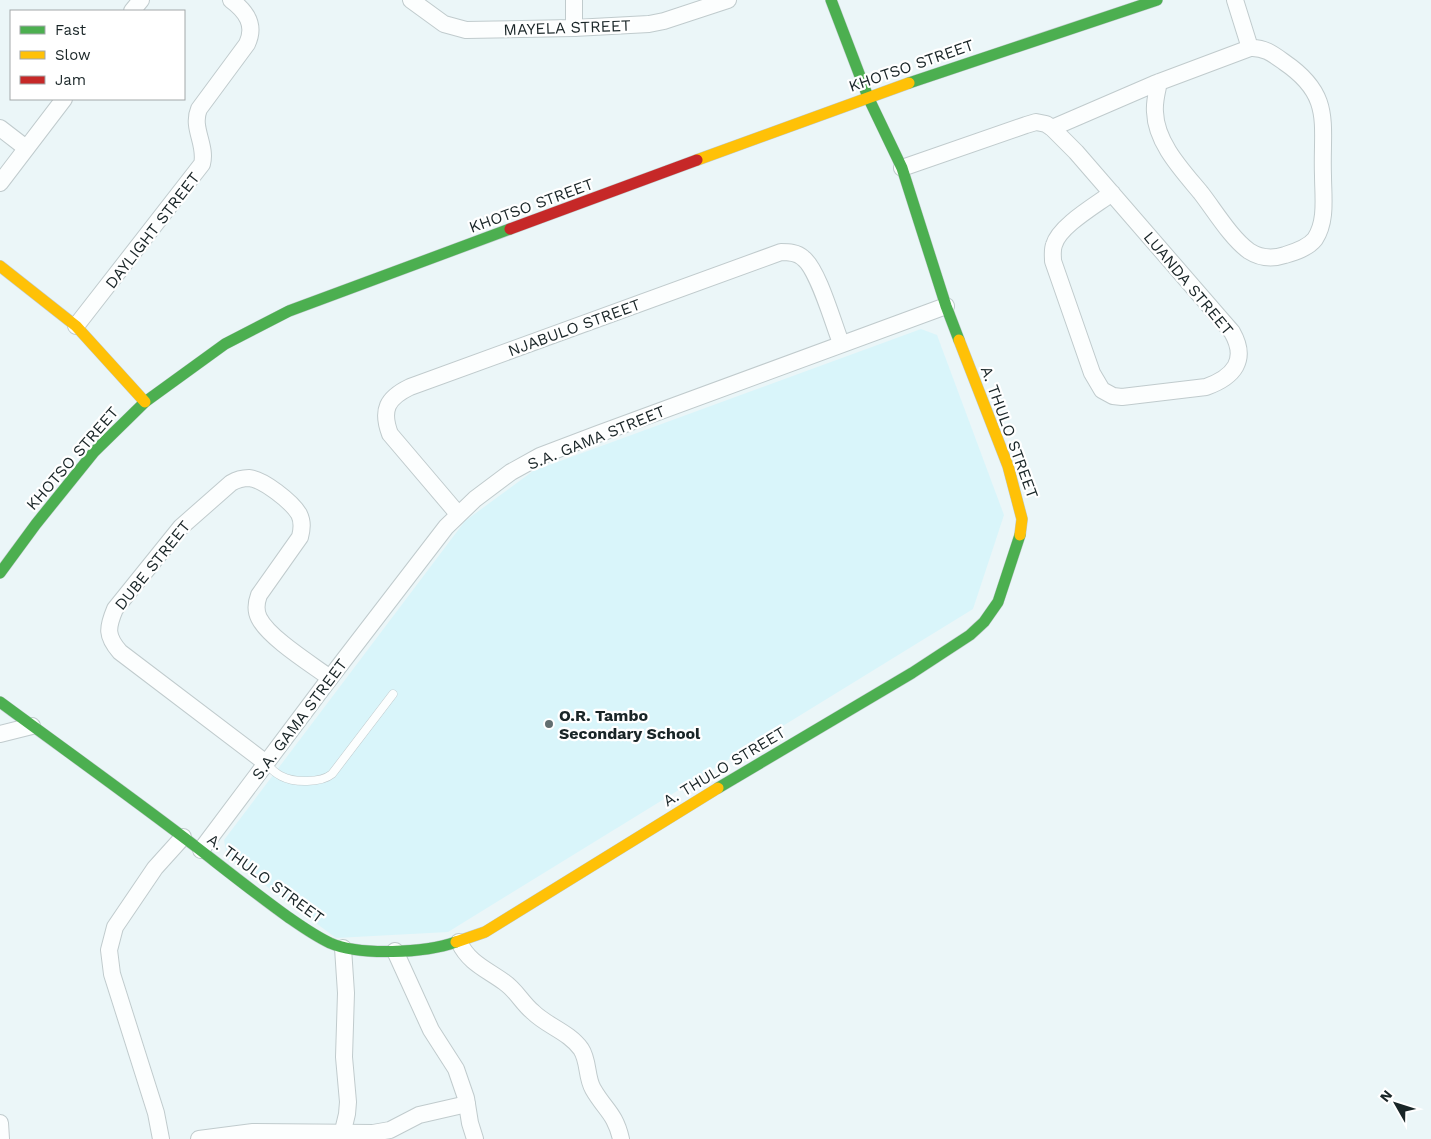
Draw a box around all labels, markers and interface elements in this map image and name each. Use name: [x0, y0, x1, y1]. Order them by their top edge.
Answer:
legend: [10, 10, 185, 100]
street label: MAYELA STREET: [503, 16, 631, 39]
text: Fast: [55, 21, 87, 39]
street label: KHOTSO STREET: [846, 35, 976, 96]
text: Slow: [55, 46, 91, 64]
text: Jam: [55, 71, 86, 89]
street label: DAYLIGHT STREET: [101, 168, 204, 292]
street label: KHOTSO STREET: [466, 174, 596, 237]
street label: LUANDA STREET: [1140, 228, 1238, 339]
street label: NJABULO STREET: [505, 295, 643, 360]
street label: A. THULO STREET: [977, 363, 1042, 501]
street label: S.A. GAMA STREET: [525, 401, 668, 474]
street label: KHOTSO STREET: [22, 402, 123, 514]
street label: DUBE STREET: [111, 517, 194, 614]
street label: S.A. GAMA STREET: [248, 655, 351, 783]
place label: O.R. Tambo Secondary School: [559, 706, 701, 743]
marker: O.R. Tambo Secondary School: [543, 718, 555, 730]
street label: A. THULO STREET: [660, 722, 789, 811]
street label: A. THULO STREET: [204, 830, 328, 927]
north arrow: [1371, 1079, 1421, 1129]
text: N: [1376, 1087, 1395, 1105]

